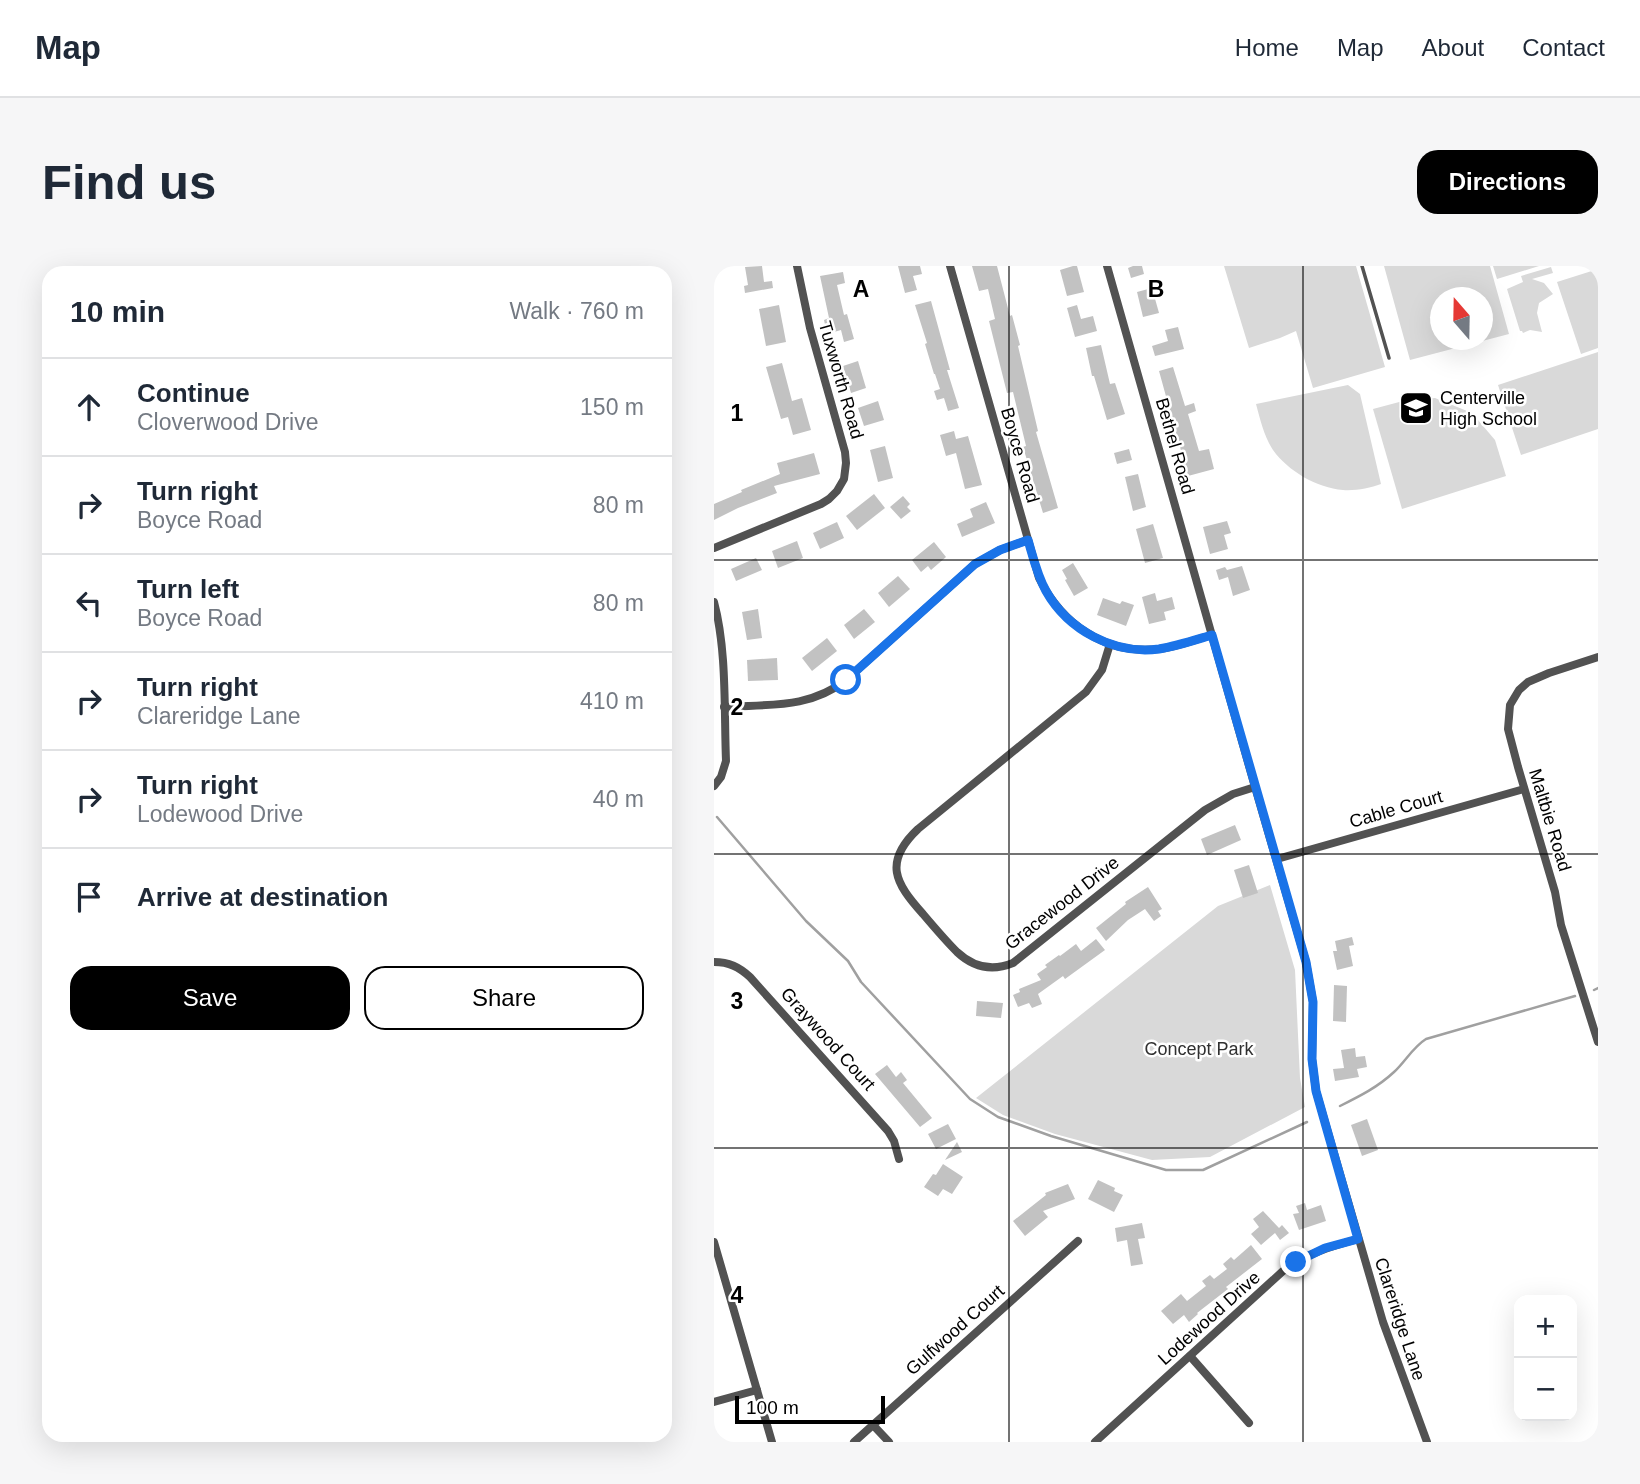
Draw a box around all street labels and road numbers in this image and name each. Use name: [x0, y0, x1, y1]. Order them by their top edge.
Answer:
street label: Tuxworth Road: [815, 319, 867, 441]
street label: Bethel Road: [1152, 396, 1198, 496]
street label: Boyce Road: [997, 405, 1043, 505]
street label: Maltbie Road: [1525, 766, 1575, 874]
street label: Cable Court: [1347, 786, 1445, 832]
street label: Gracewood Drive: [1001, 852, 1123, 954]
street label: Graywood Court: [777, 984, 879, 1094]
street label: Clareridge Lane: [1371, 1255, 1429, 1383]
street label: Lodewood Drive: [1154, 1267, 1264, 1369]
street label: Gulfwood Court: [902, 1281, 1008, 1379]

